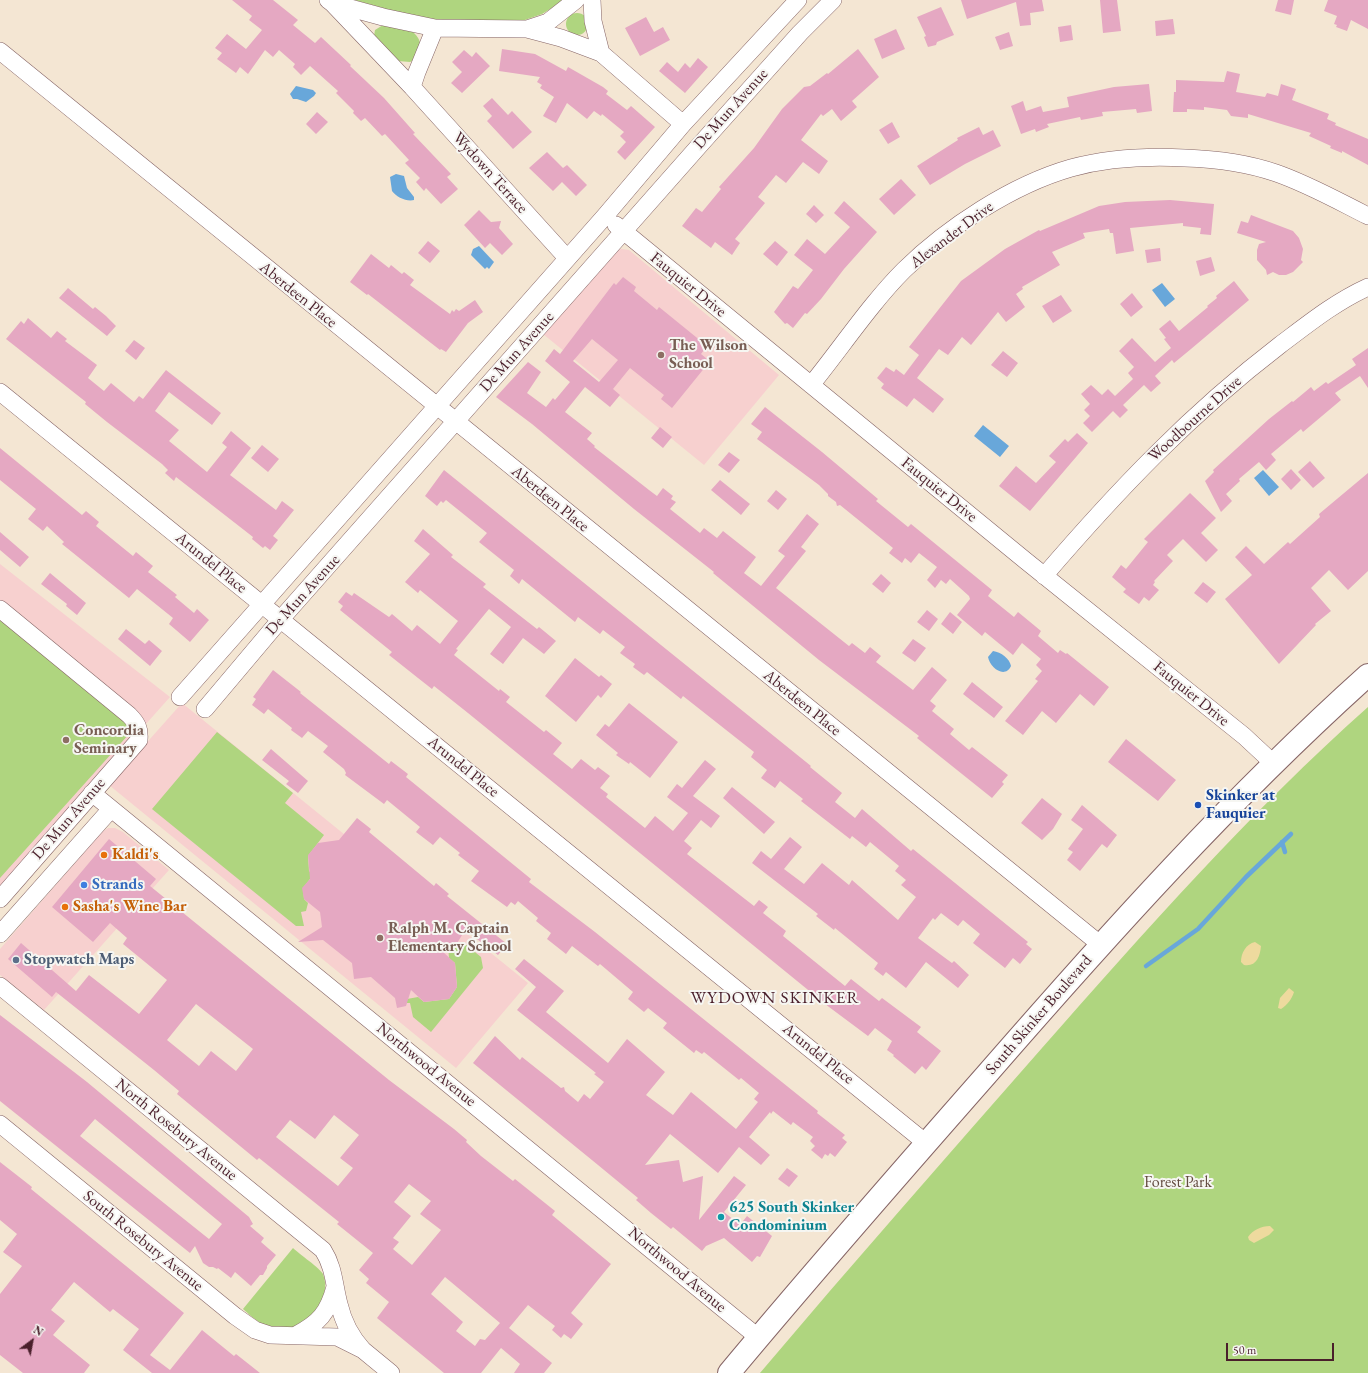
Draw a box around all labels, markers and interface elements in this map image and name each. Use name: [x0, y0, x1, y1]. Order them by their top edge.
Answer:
street label: De Mun Avenue: [690, 65, 772, 153]
street label: Wydown Terrace: [448, 128, 532, 218]
street label: Alexander Drive: [907, 197, 997, 273]
street label: Fauquier Drive: [646, 249, 730, 321]
street label: Aberdeen Place: [255, 258, 341, 332]
street label: De Mun Avenue: [476, 308, 558, 396]
place label: The Wilson School: [669, 336, 748, 374]
marker: The Wilson School: [656, 350, 666, 360]
street label: Woodbourne Drive: [1144, 372, 1246, 466]
street label: Fauquier Drive: [897, 454, 981, 526]
street label: Aberdeen Place: [507, 462, 593, 536]
street label: Arundel Place: [171, 528, 251, 598]
street label: De Mun Avenue: [262, 551, 344, 639]
street label: Fauquier Drive: [1149, 658, 1233, 730]
street label: Aberdeen Place: [759, 666, 845, 740]
place label: Concordia Seminary: [74, 721, 144, 759]
street label: Arundel Place: [423, 732, 503, 802]
marker: Concordia Seminary: [61, 735, 71, 745]
street label: De Mun Avenue: [28, 774, 110, 864]
place label: Skinker at Fauquier: [1206, 786, 1275, 824]
marker: Skinker at Fauquier: [1193, 800, 1203, 810]
place label: Kaldi's: [112, 845, 159, 865]
marker: Kaldi's: [99, 850, 109, 860]
place label: Strands: [92, 875, 143, 895]
marker: Strands: [79, 880, 89, 890]
place label: Sasha's Wine Bar: [73, 897, 187, 917]
marker: Sasha's Wine Bar: [60, 902, 70, 912]
place label: Ralph M. Captain Elementary School: [388, 919, 512, 957]
marker: Ralph M. Captain Elementary School: [375, 933, 385, 943]
place label: Stopwatch Maps: [24, 950, 134, 970]
street label: South Skinker Boulevard: [982, 951, 1096, 1079]
marker: Stopwatch Maps: [11, 955, 21, 965]
district label: WYDOWN SKINKER: [690, 988, 860, 1008]
street label: Northwood Avenue: [372, 1019, 480, 1111]
street label: Arundel Place: [778, 1019, 858, 1089]
street label: North Rosebury Avenue: [111, 1075, 241, 1185]
park label: Forest Park: [1144, 1173, 1212, 1193]
street label: South Rosebury Avenue: [79, 1187, 207, 1295]
place label: 625 South Skinker Condominium: [729, 1198, 854, 1236]
marker: 625 South Skinker Condominium: [716, 1212, 726, 1222]
street label: Northwood Avenue: [624, 1223, 730, 1317]
north arrow: [12, 1321, 52, 1361]
text: N: [31, 1323, 46, 1339]
scale bar: [1228, 1335, 1336, 1361]
text: 50 m: [1233, 1342, 1256, 1358]

